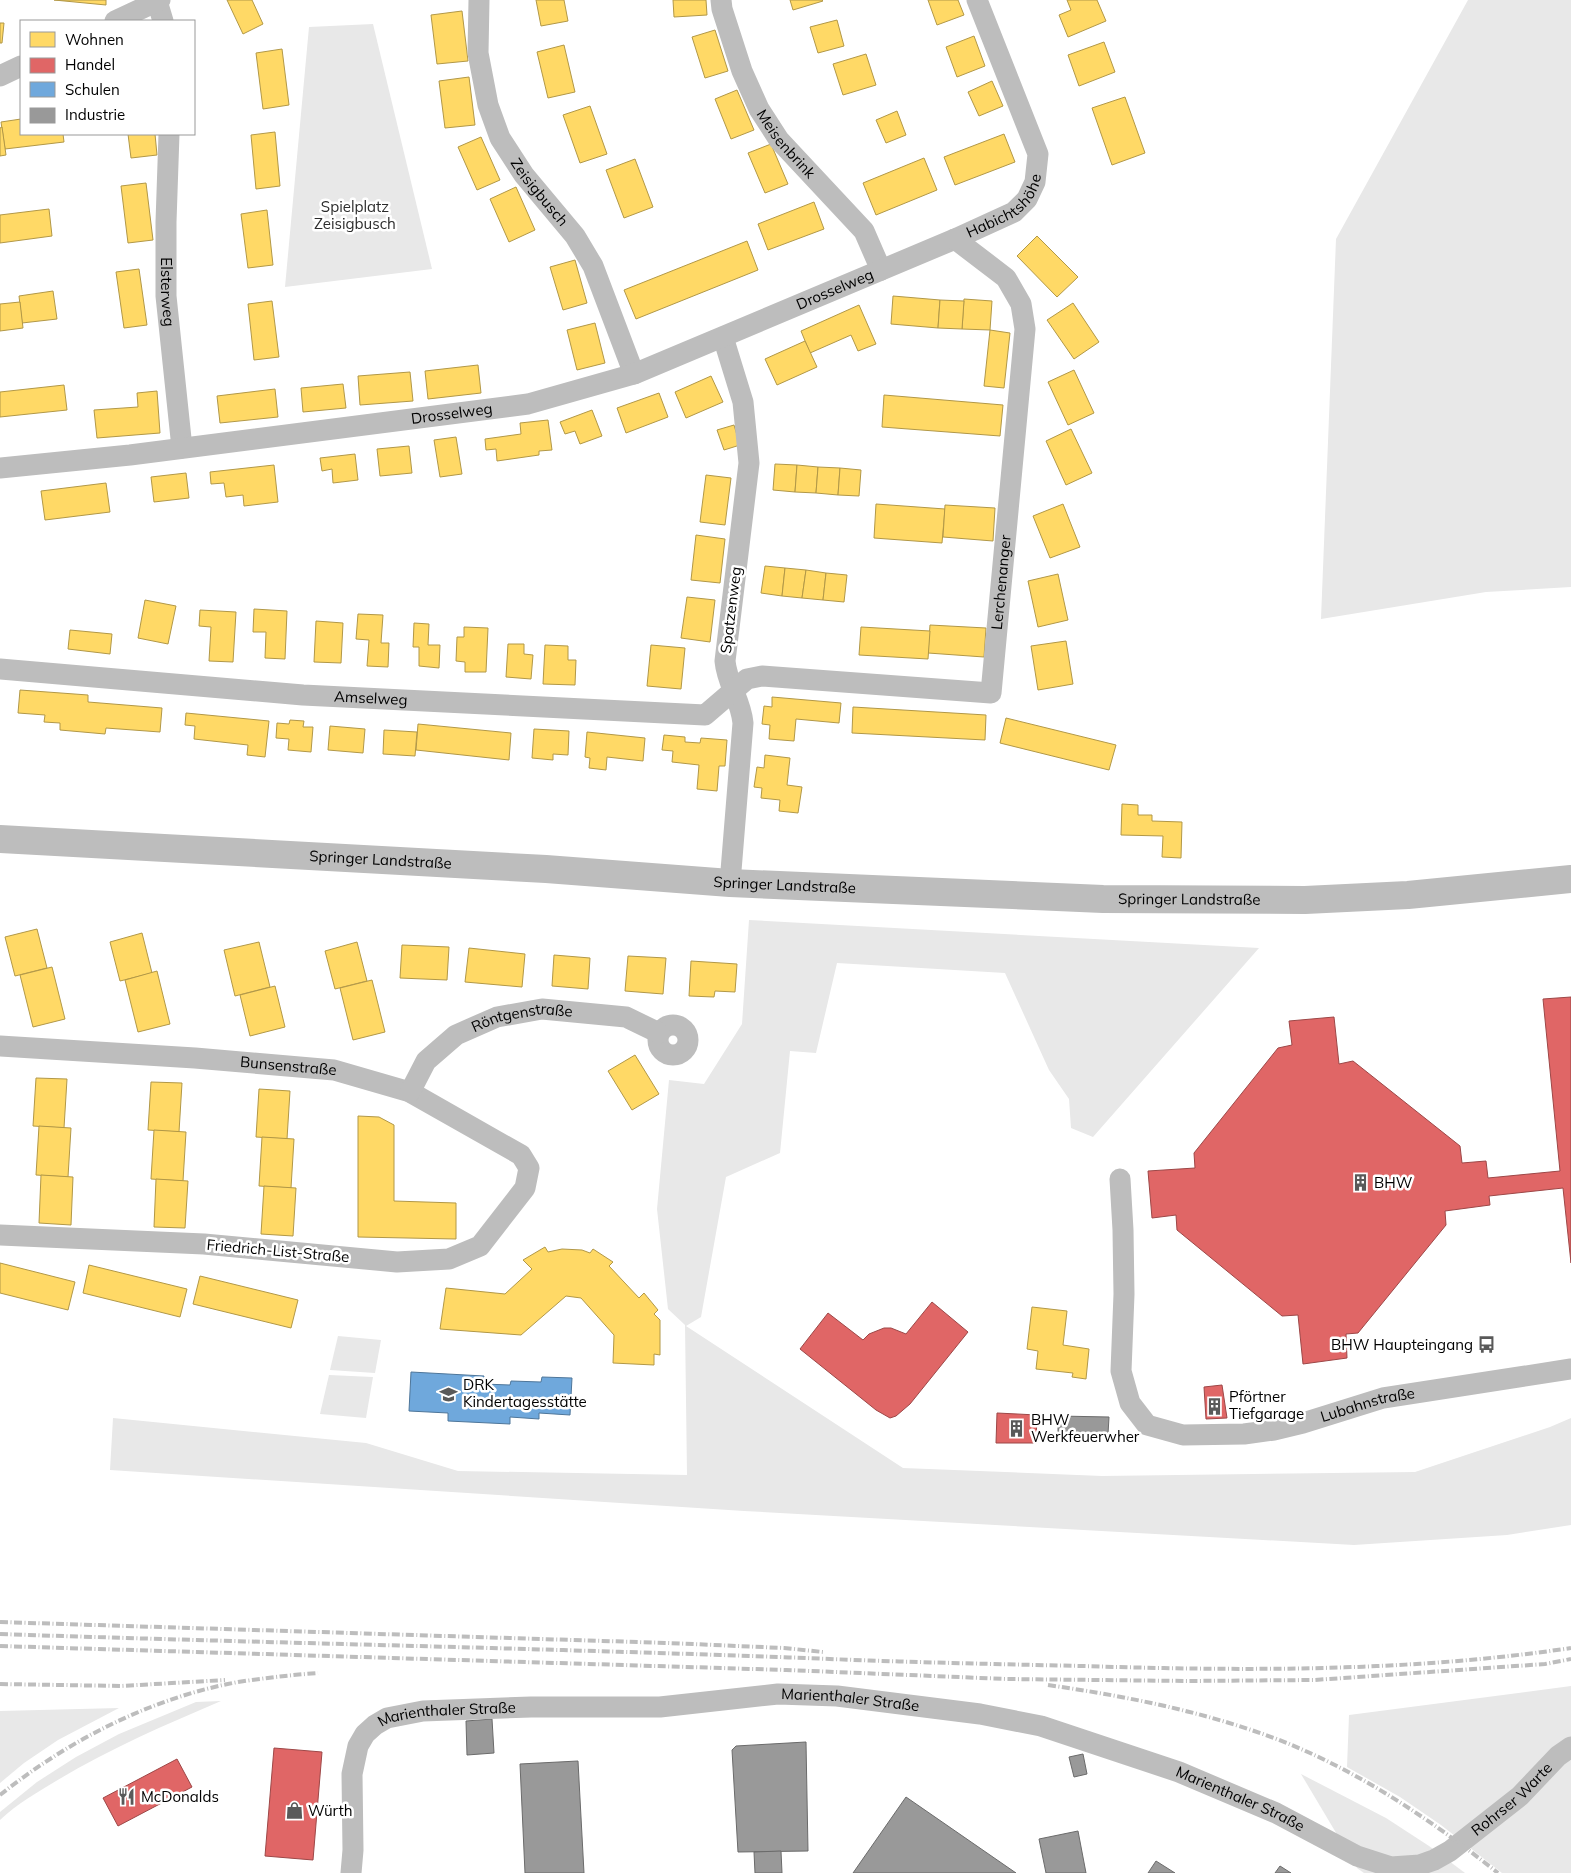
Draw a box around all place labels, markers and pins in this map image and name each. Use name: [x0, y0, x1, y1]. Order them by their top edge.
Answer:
building icon: BHW: [1350, 1173, 1370, 1193]
place label: BHW: [1374, 1173, 1413, 1192]
place label: BHW Haupteingang: [1331, 1335, 1473, 1354]
bus stop icon: BHW Haupteingang: [1477, 1335, 1497, 1355]
place label: DRK Kindertagesstätte: [463, 1375, 587, 1411]
school or university icon: DRK Kindertagesstätte: [439, 1384, 459, 1404]
place label: Pförtner Tiefgarage: [1229, 1387, 1304, 1423]
building icon: Pförtner Tiefgarage: [1205, 1396, 1225, 1416]
place label: BHW Werkfeuerwher: [1031, 1410, 1140, 1446]
building icon: BHW Werkfeuerwher: [1007, 1419, 1027, 1439]
restaurant icon: McDonalds: [117, 1787, 137, 1807]
place label: McDonalds: [141, 1787, 219, 1806]
shop icon: Würth: [284, 1801, 304, 1821]
place label: Würth: [308, 1801, 352, 1820]

